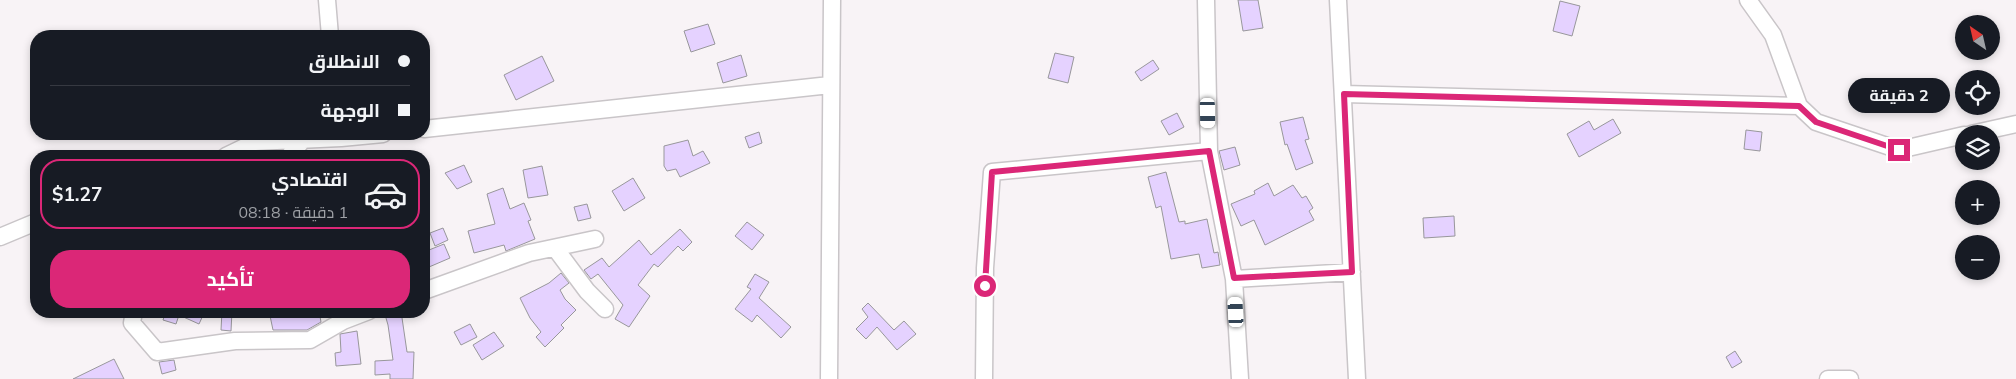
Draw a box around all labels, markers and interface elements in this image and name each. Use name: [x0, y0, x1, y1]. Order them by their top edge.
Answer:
north arrow: [1955, 15, 2000, 60]
map controls: [1955, 15, 2000, 280]
text: الانطلاق: [309, 49, 380, 73]
button: locate: [1955, 70, 2000, 115]
callout: 2 دقيقة: [1848, 78, 1950, 112]
text: 2 دقيقة: [1869, 85, 1929, 105]
text: الوجهة: [320, 98, 380, 122]
car: [1200, 98, 1215, 128]
button: layers: [1955, 125, 2000, 170]
route end: [1888, 139, 1910, 161]
text: اقتصادي: [272, 167, 348, 191]
icon: car: [363, 172, 408, 217]
button: +: [1955, 180, 2000, 225]
text: $1.27: [52, 182, 102, 206]
text: 1 دقيقة · 08:18: [238, 202, 348, 222]
button: −: [1955, 235, 2000, 280]
button: تأكيد: [50, 250, 410, 308]
route start: [974, 275, 996, 297]
car: [1227, 297, 1244, 327]

